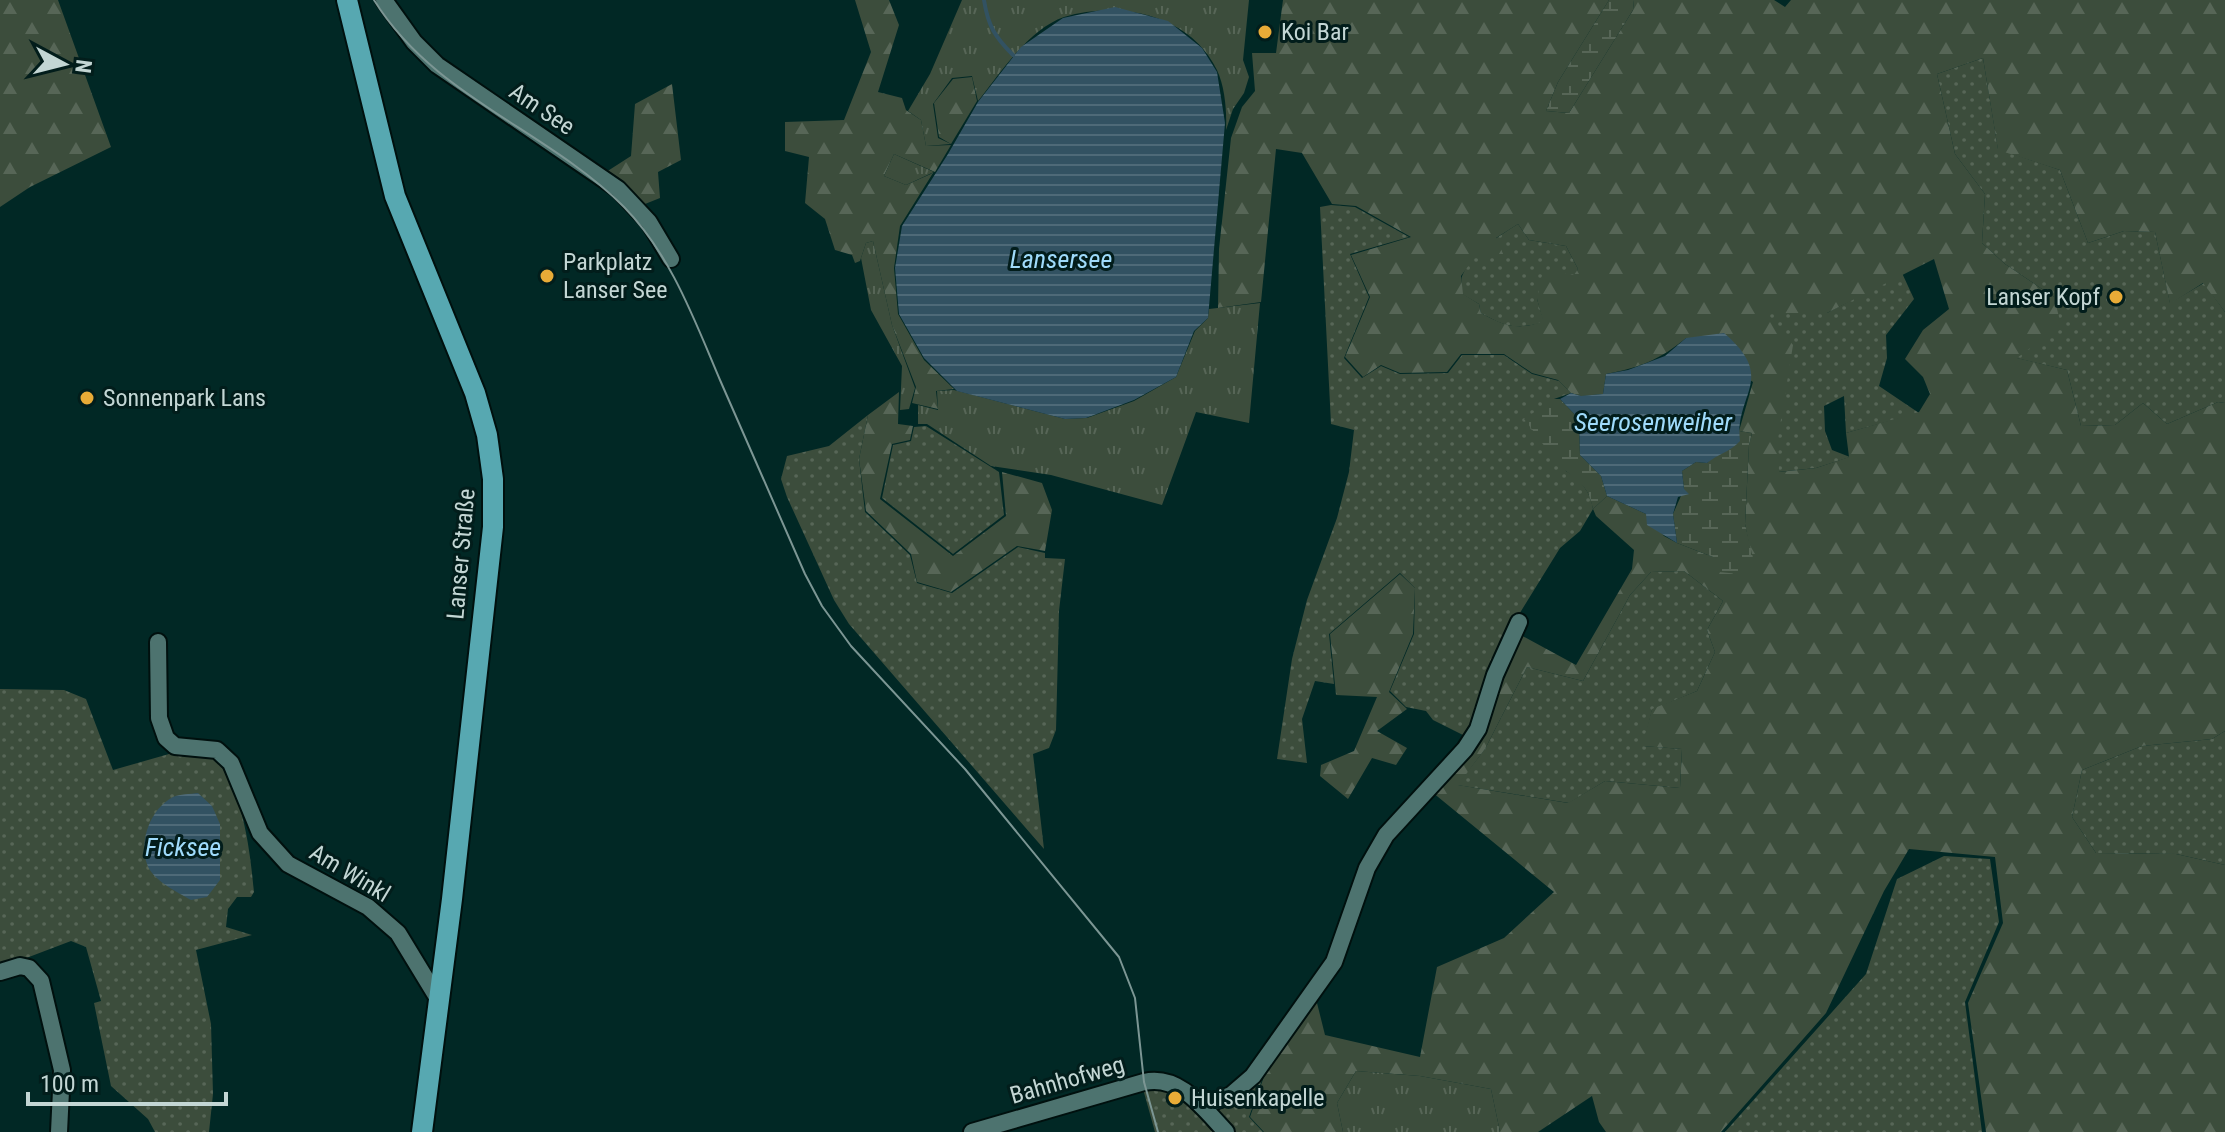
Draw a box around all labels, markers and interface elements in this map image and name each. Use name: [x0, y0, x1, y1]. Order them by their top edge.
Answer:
place label: Koi Bar: [1281, 18, 1349, 46]
marker: Koi Bar: [1256, 23, 1274, 41]
north arrow: [24, 24, 104, 104]
text: N: [70, 58, 97, 75]
street label: Am See: [504, 77, 580, 141]
water label: Lansersee: [1010, 244, 1112, 274]
place label: Parkplatz Lanser See: [563, 248, 668, 304]
marker: Parkplatz Lanser See: [538, 267, 556, 285]
place label: Lanser Kopf: [1986, 283, 2100, 311]
marker: Lanser Kopf: [2107, 288, 2125, 306]
place label: Sonnenpark Lans: [103, 384, 266, 412]
marker: Sonnenpark Lans: [78, 389, 96, 407]
water label: Seerosenweiher: [1574, 407, 1733, 437]
street label: Lanser Straße: [441, 487, 481, 621]
water label: Ficksee: [145, 832, 221, 862]
street label: Am Winkl: [305, 838, 395, 908]
street label: Bahnhofweg: [1007, 1050, 1127, 1110]
scale bar: [28, 1056, 226, 1106]
text: 100 m: [40, 1070, 99, 1098]
place label: Huisenkapelle: [1191, 1084, 1324, 1112]
marker: Huisenkapelle: [1166, 1089, 1184, 1107]

